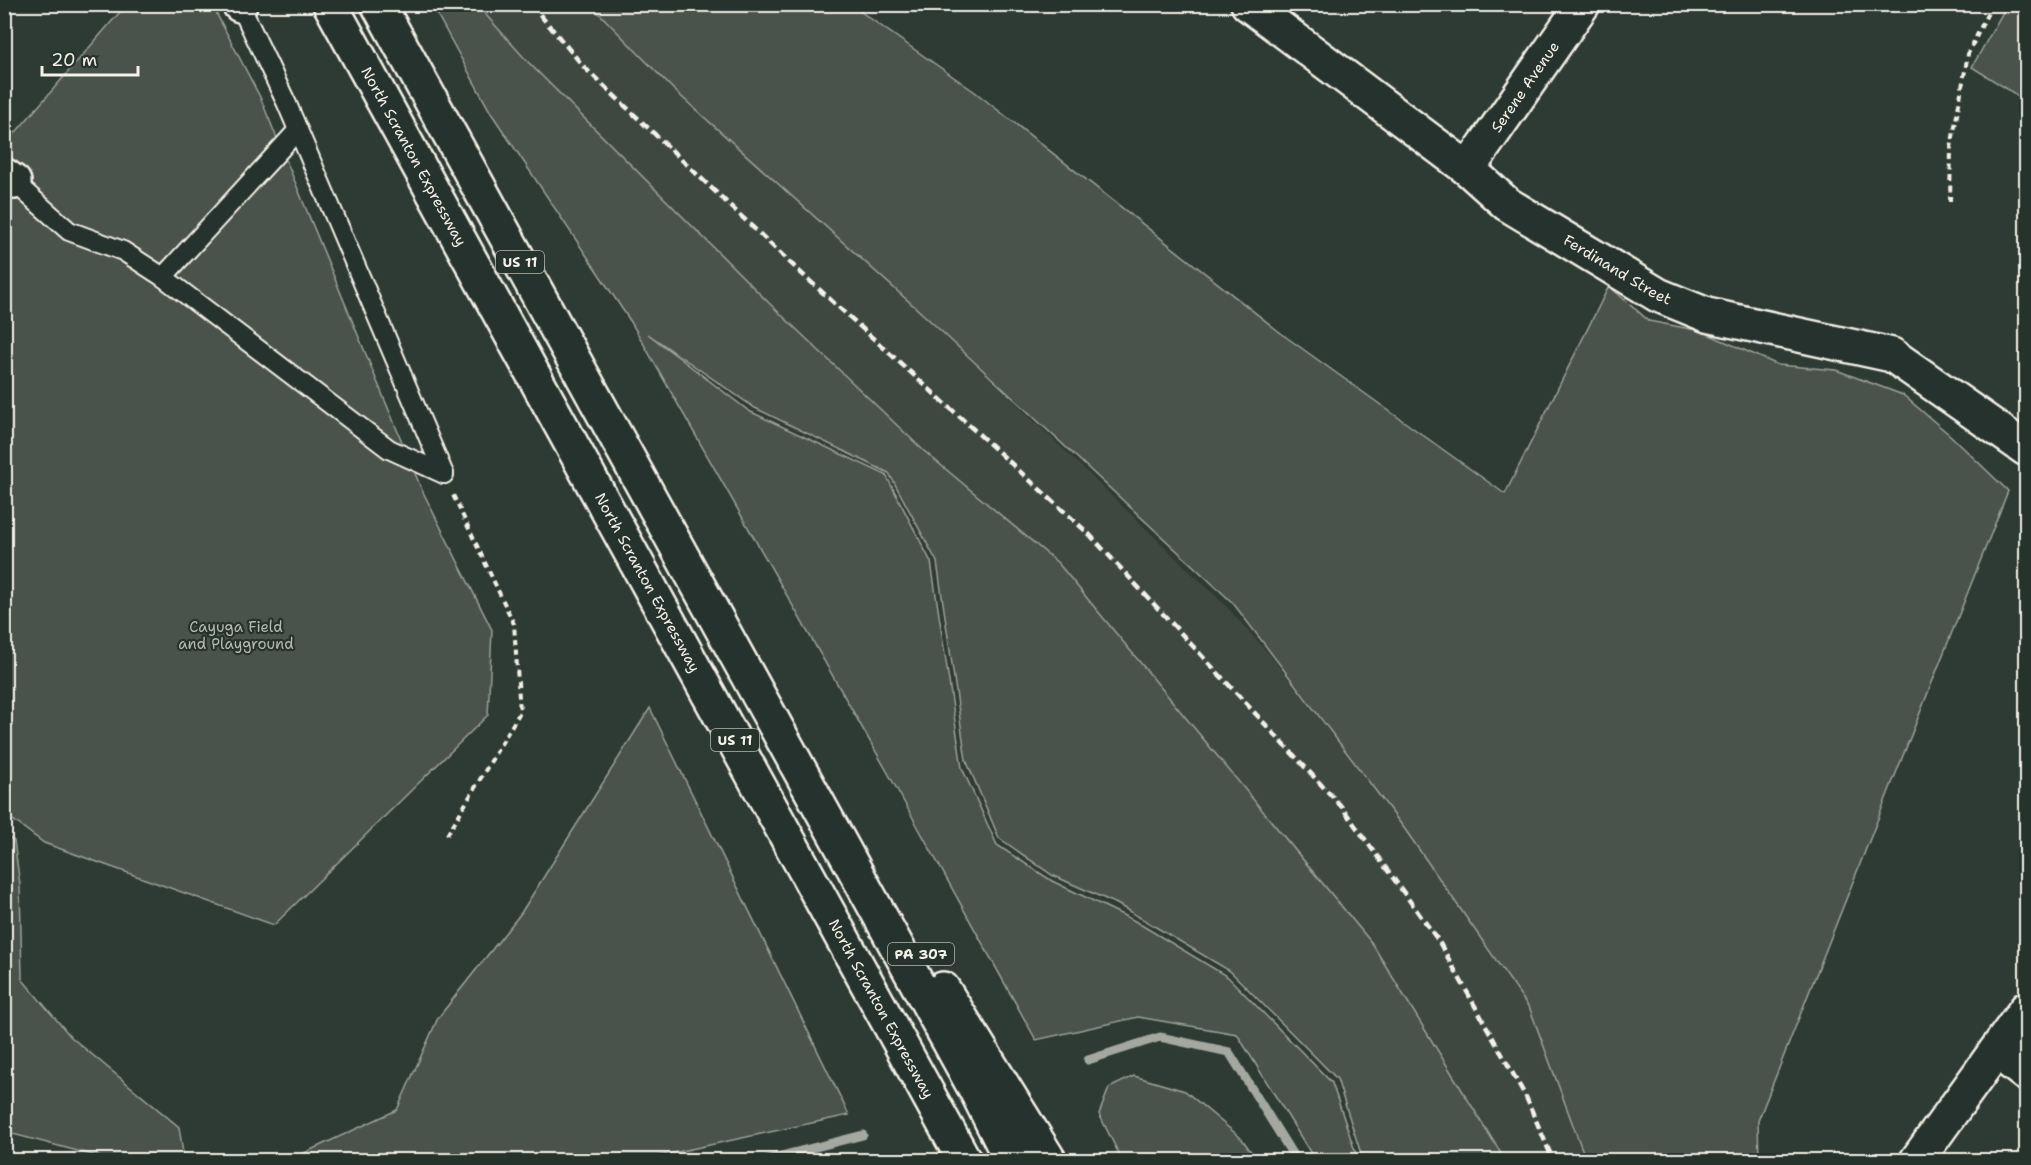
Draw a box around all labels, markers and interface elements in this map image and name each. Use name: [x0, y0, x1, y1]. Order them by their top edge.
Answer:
street label: Serene Avenue: [1486, 37, 1564, 136]
scale bar: [42, 39, 138, 77]
text: 20 m: [51, 48, 97, 72]
street label: North Scranton Expressway: [356, 63, 471, 250]
street label: Ferdinand Street: [1560, 230, 1674, 309]
road number: US 11: [496, 251, 544, 273]
street label: North Scranton Expressway: [590, 489, 705, 676]
park label: Cayuga Field and Playground: [178, 617, 294, 654]
road number: US 11: [711, 729, 759, 751]
street label: North Scranton Expressway: [824, 916, 938, 1102]
road number: PA 307: [888, 943, 954, 965]

